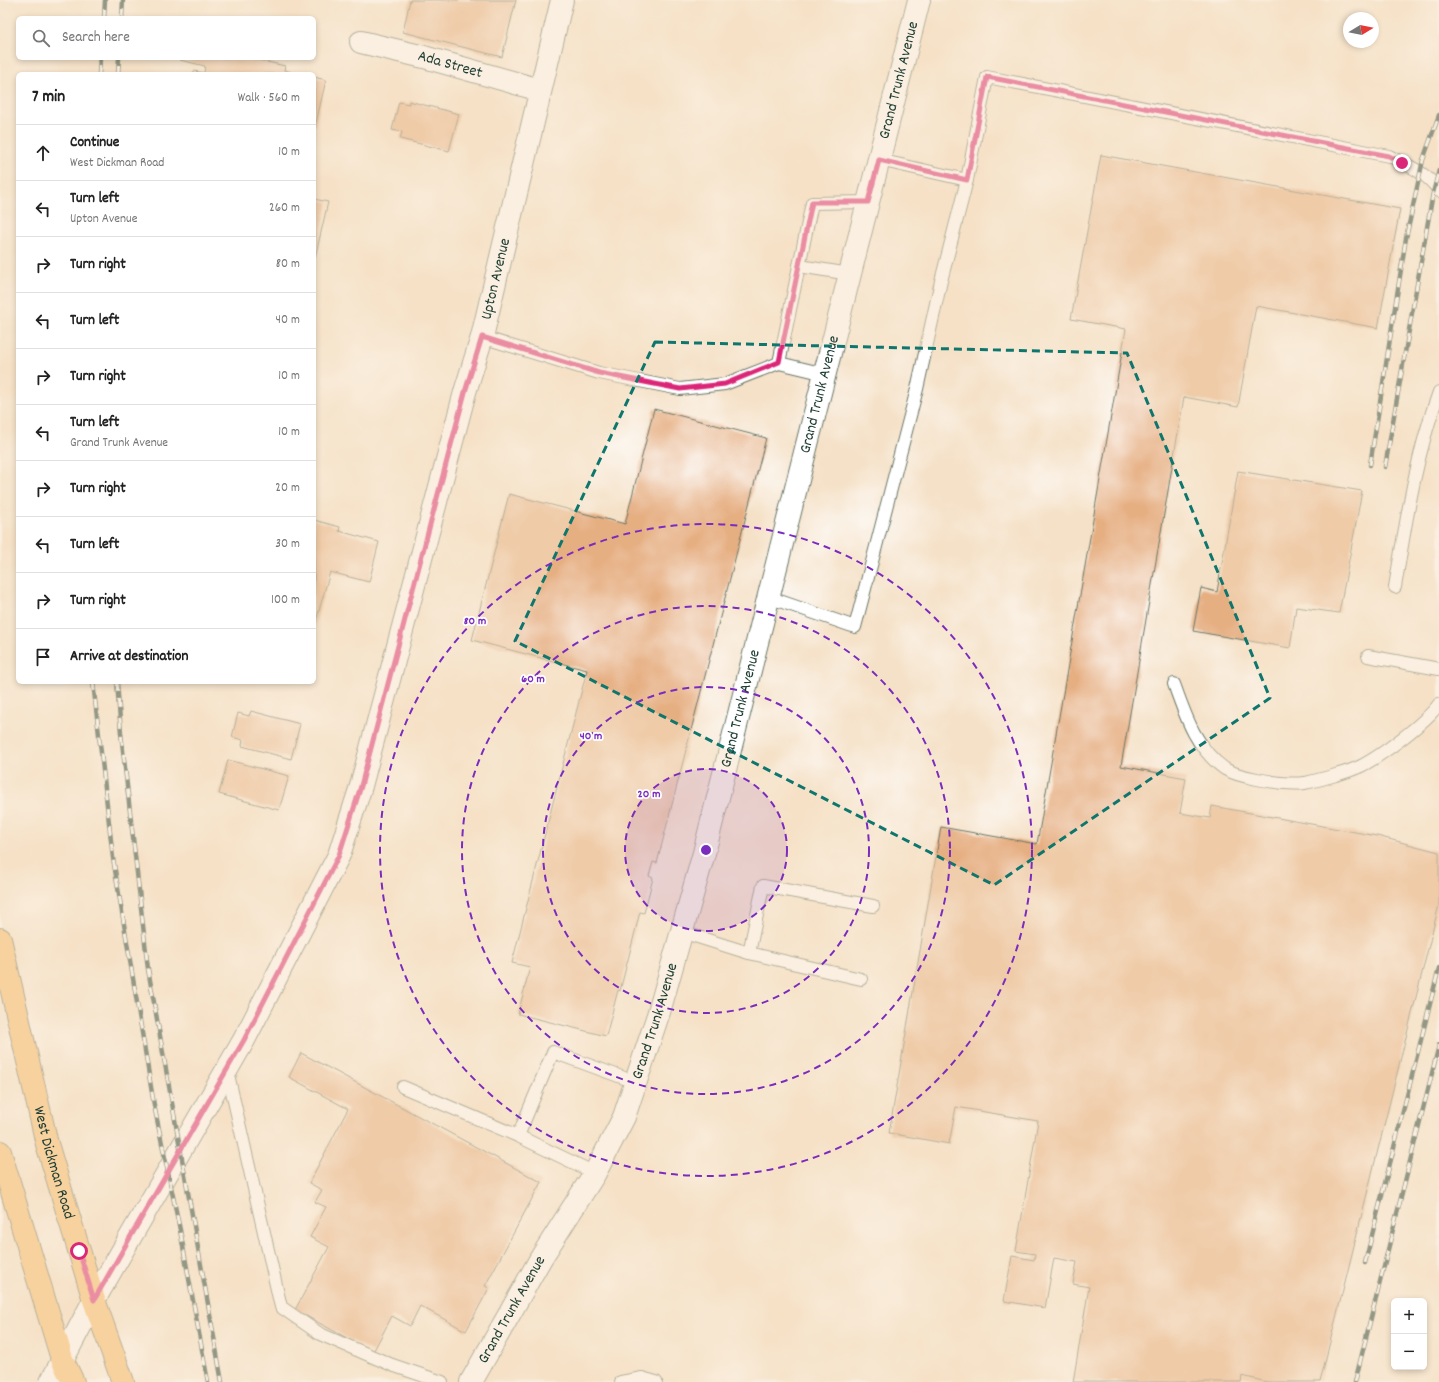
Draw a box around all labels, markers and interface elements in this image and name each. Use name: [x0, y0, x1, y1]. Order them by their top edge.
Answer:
north arrow: [1343, 12, 1379, 48]
search box: [16, 16, 316, 60]
street label: Grand Trunk Avenue: [873, 19, 925, 142]
icon: search: [30, 27, 52, 49]
text: Search here: [62, 27, 130, 49]
street label: Ada Street: [416, 44, 485, 85]
text: 7 min: [32, 86, 65, 110]
text: Walk · 560 m: [238, 89, 300, 108]
text: Continue: [70, 132, 119, 154]
icon: ahead: [32, 142, 54, 164]
text: 10 m: [278, 143, 300, 162]
text: West Dickman Road: [70, 154, 164, 173]
route end: [1393, 154, 1411, 172]
text: Turn left: [70, 188, 119, 210]
icon: left: [32, 198, 54, 220]
text: 260 m: [269, 199, 300, 218]
text: Upton Avenue: [70, 210, 137, 229]
street label: Upton Avenue: [475, 236, 517, 322]
icon: right: [32, 254, 54, 276]
text: Turn right: [70, 254, 126, 276]
text: 80 m: [276, 255, 300, 274]
icon: left: [32, 310, 54, 332]
text: Turn left: [70, 310, 119, 332]
text: 40 m: [276, 311, 300, 330]
street label: Grand Trunk Avenue: [794, 333, 846, 456]
icon: right: [32, 366, 54, 388]
text: Turn right: [70, 366, 126, 388]
text: 10 m: [278, 367, 300, 386]
text: Turn left: [70, 412, 119, 434]
icon: left: [32, 422, 54, 444]
text: 10 m: [278, 423, 300, 442]
text: Grand Trunk Avenue: [70, 434, 168, 453]
icon: right: [32, 478, 54, 500]
text: Turn right: [70, 478, 126, 500]
text: 20 m: [275, 479, 300, 498]
icon: left: [32, 534, 54, 556]
text: Turn left: [70, 534, 119, 556]
text: 30 m: [275, 535, 300, 554]
icon: right: [32, 590, 54, 612]
text: Turn right: [70, 590, 126, 612]
text: 100 m: [271, 591, 300, 610]
text: 80 m: [464, 613, 486, 630]
icon: arrive: [32, 646, 54, 668]
text: Arrive at destination: [70, 646, 188, 668]
street label: Grand Trunk Avenue: [714, 647, 766, 770]
text: 60 m: [521, 671, 545, 688]
text: 40 m: [580, 728, 602, 745]
text: 20 m: [638, 786, 660, 803]
centre of rings: [699, 843, 713, 857]
street label: Grand Trunk Avenue: [626, 960, 684, 1082]
street label: West Dickman Road: [27, 1104, 80, 1222]
route start: [70, 1242, 88, 1260]
street label: Grand Trunk Avenue: [472, 1251, 552, 1368]
map controls: [1391, 1298, 1427, 1370]
button: +: [1391, 1298, 1427, 1334]
button: −: [1391, 1334, 1427, 1370]

